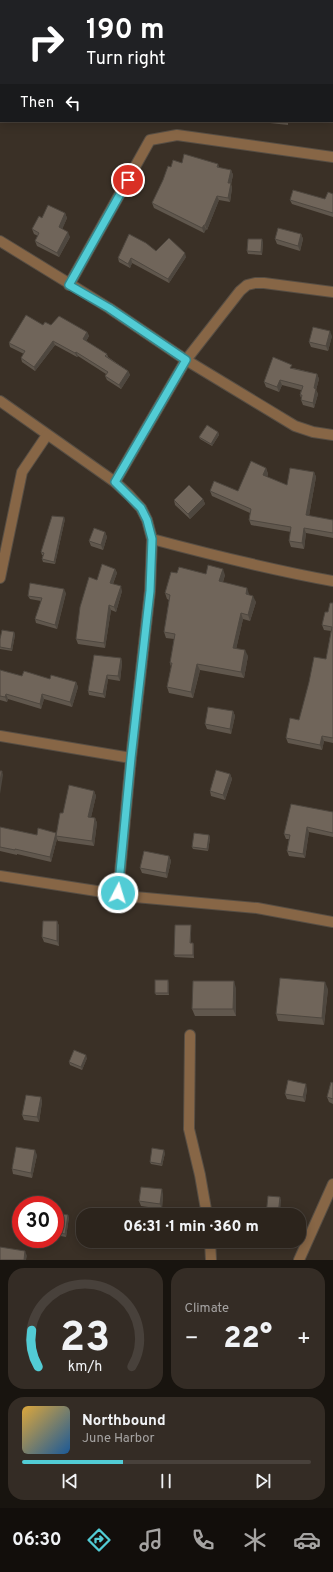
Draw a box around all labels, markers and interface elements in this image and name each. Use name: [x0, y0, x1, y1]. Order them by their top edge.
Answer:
text: 190 m: [86, 13, 164, 49]
icon: right: [20, 16, 72, 68]
text: Turn right: [86, 48, 166, 71]
icon: left: [62, 92, 84, 114]
text: Then: [20, 94, 54, 113]
pin: [111, 163, 145, 197]
icon: arrive: [117, 169, 139, 191]
position arrow: [97, 872, 139, 914]
speed limit sign: 30: [12, 1196, 64, 1248]
text: 06:31 · 1 min · 360 m: [123, 1218, 259, 1237]
text: Climate: [185, 1301, 229, 1317]
text: 23: [60, 1312, 110, 1365]
text: 22°: [223, 1321, 272, 1358]
text: −: [185, 1326, 199, 1353]
text: +: [297, 1326, 311, 1353]
text: km/h: [68, 1357, 103, 1375]
text: Northbound: [82, 1412, 166, 1431]
text: June Harbor: [82, 1431, 155, 1447]
icon: previous: [59, 1470, 81, 1492]
icon: pause: [155, 1470, 177, 1492]
icon: next: [252, 1470, 274, 1492]
icon: directions: [85, 1526, 113, 1554]
icon: music: [137, 1526, 165, 1554]
icon: phone: [189, 1526, 217, 1554]
icon: climate: [241, 1526, 269, 1554]
icon: car: [293, 1526, 321, 1554]
text: 06:30: [12, 1529, 62, 1552]

